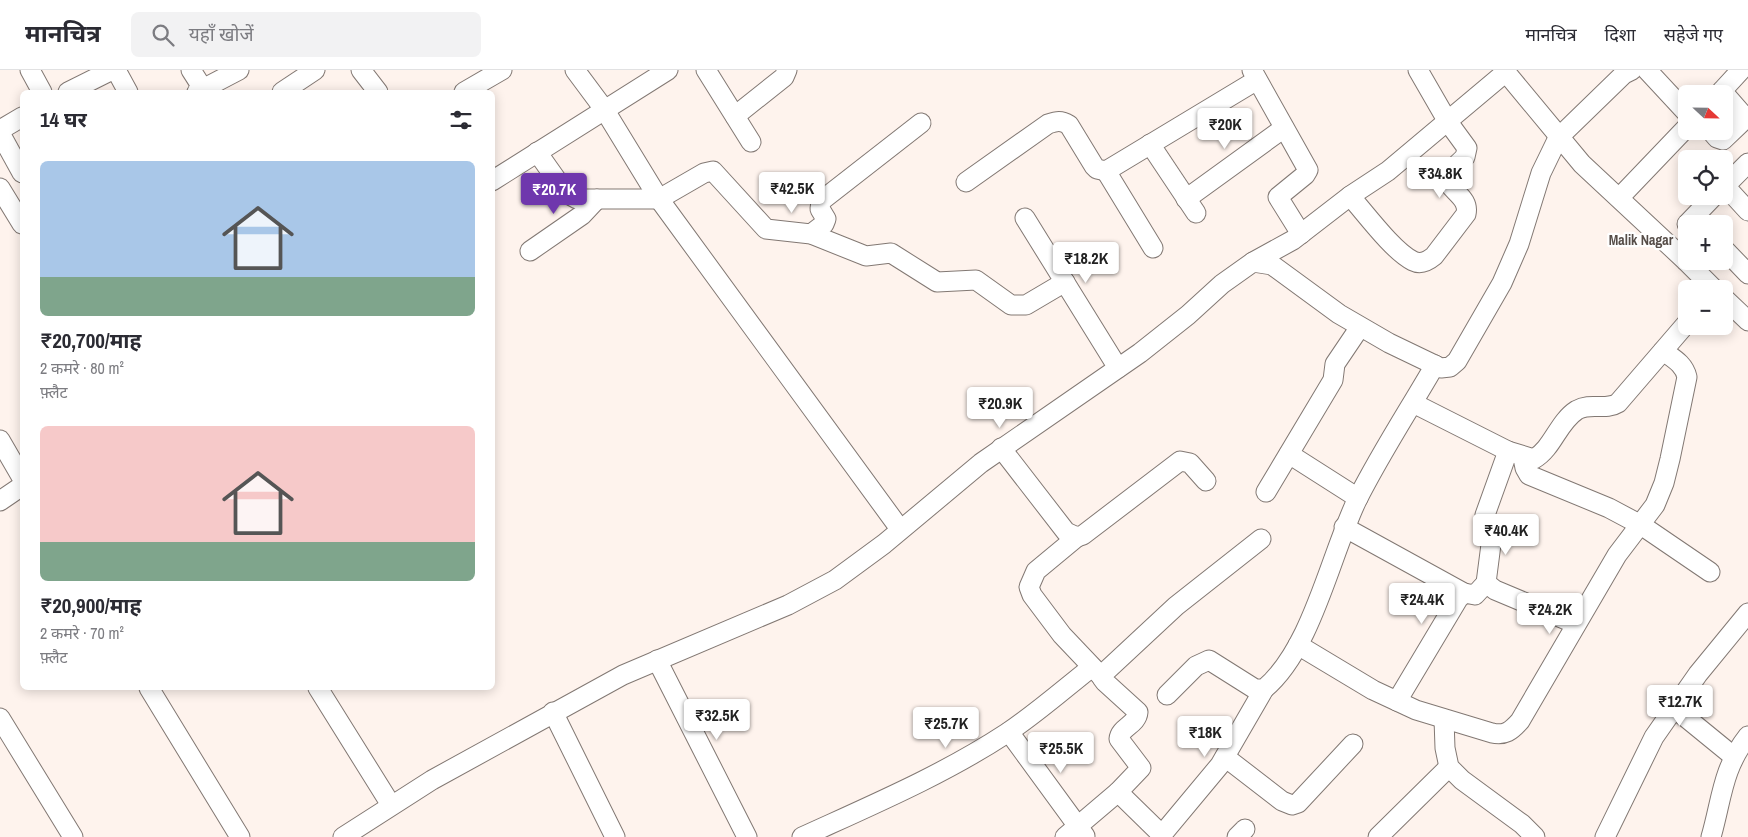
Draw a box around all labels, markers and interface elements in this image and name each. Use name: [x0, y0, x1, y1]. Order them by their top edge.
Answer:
search box: [131, 12, 481, 57]
text: मानचित्र: [25, 17, 101, 49]
icon: search: [149, 21, 177, 49]
text: यहाँ खोजें: [189, 21, 254, 47]
text: मानचित्र: [1525, 22, 1577, 47]
text: दिशा: [1605, 22, 1636, 47]
text: सहेजे गए: [1664, 22, 1723, 47]
north arrow: [1678, 85, 1732, 140]
map controls: [1678, 85, 1733, 335]
text: 14 घर: [40, 105, 87, 134]
icon: filters: [447, 106, 475, 134]
pin: ₹20K: [1195, 108, 1255, 150]
text: ₹20K: [1208, 113, 1242, 135]
button: locate: [1678, 150, 1733, 205]
pin: ₹34.8K: [1399, 156, 1481, 199]
text: ₹34.8K: [1418, 162, 1462, 184]
pin: ₹20.7K: [513, 172, 595, 215]
pin: ₹42.5K: [751, 172, 833, 214]
text: ₹42.5K: [770, 177, 814, 199]
text: ₹20.7K: [532, 178, 576, 200]
icon: home: [213, 193, 303, 283]
button: +: [1678, 215, 1733, 270]
district label: Malik Nagar: [1609, 231, 1674, 249]
pin: ₹18.2K: [1045, 242, 1127, 284]
text: ₹18.2K: [1064, 247, 1108, 269]
button: −: [1678, 280, 1733, 335]
text: ₹20,700/माह: [40, 326, 141, 355]
text: 2 कमरे · 80 m²: [40, 357, 124, 379]
text: फ़्लैट: [40, 381, 68, 403]
pin: ₹20.9K: [959, 386, 1041, 429]
text: ₹20.9K: [978, 392, 1022, 414]
icon: home: [213, 458, 303, 548]
pin: ₹40.4K: [1465, 514, 1547, 556]
text: ₹40.4K: [1484, 519, 1528, 541]
pin: ₹24.4K: [1381, 582, 1463, 625]
text: ₹24.4K: [1400, 588, 1444, 610]
text: ₹20,900/माह: [40, 591, 141, 620]
pin: ₹24.2K: [1509, 592, 1591, 635]
text: ₹24.2K: [1528, 598, 1572, 620]
text: 2 कमरे · 70 m²: [40, 622, 124, 644]
text: फ़्लैट: [40, 646, 68, 668]
pin: ₹12.7K: [1639, 684, 1721, 727]
text: ₹12.7K: [1658, 690, 1702, 712]
pin: ₹32.5K: [676, 698, 758, 741]
text: ₹32.5K: [695, 704, 739, 726]
pin: ₹25.7K: [905, 706, 987, 749]
text: ₹25.7K: [924, 712, 968, 734]
pin: ₹18K: [1175, 716, 1235, 758]
text: ₹18K: [1188, 721, 1222, 743]
pin: ₹25.5K: [1020, 732, 1102, 774]
text: ₹25.5K: [1039, 737, 1083, 759]

